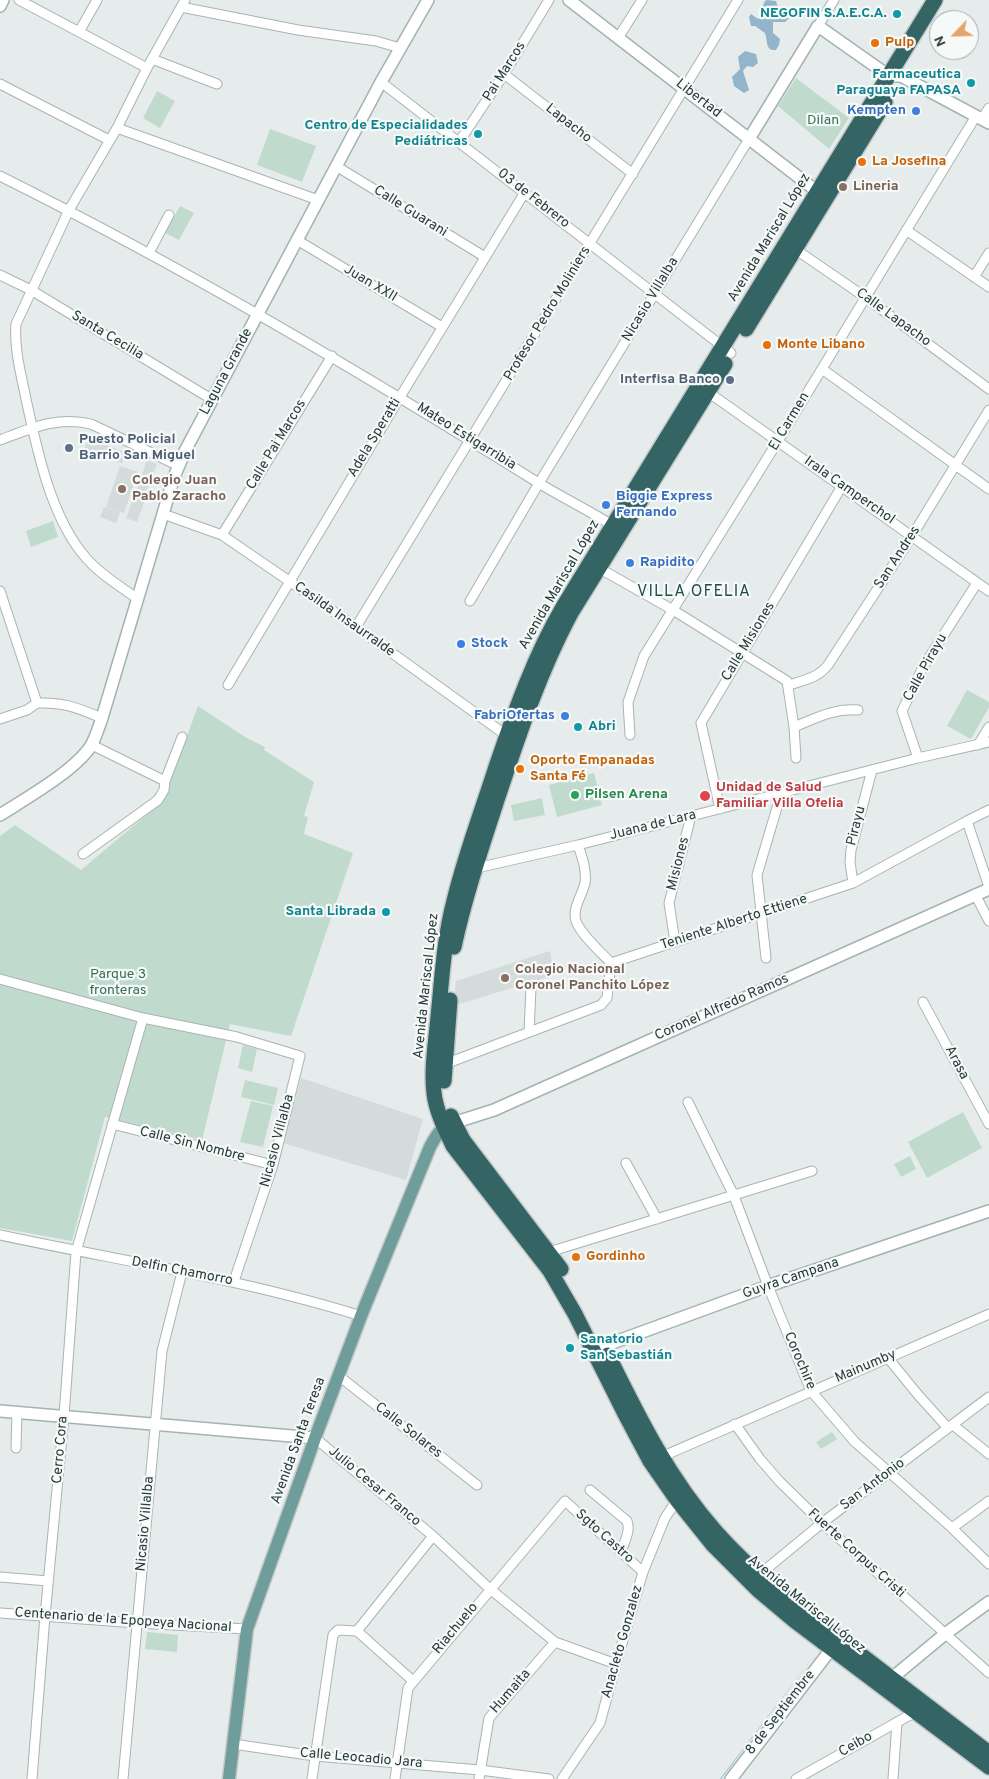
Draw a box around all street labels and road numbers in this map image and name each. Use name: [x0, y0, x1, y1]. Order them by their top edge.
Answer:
street label: Pai Marcos: [480, 39, 530, 105]
street label: Libertad: [672, 76, 724, 122]
street label: Lapacho: [542, 101, 594, 147]
street label: 03 de Febrero: [493, 166, 573, 232]
street label: Avenida Mariscal López: [725, 171, 815, 305]
street label: Calle Guarani: [370, 183, 450, 241]
street label: Profesor Pedro Moliniers: [501, 244, 595, 384]
street label: Nicasio Villalba: [619, 255, 683, 345]
street label: Juan XXII: [340, 262, 400, 306]
street label: Calle Lapacho: [852, 285, 934, 351]
street label: Santa Cecilia: [68, 308, 146, 364]
street label: Laguna Grande: [197, 326, 257, 418]
street label: El Carmen: [766, 390, 814, 454]
street label: Adela Speratti: [345, 395, 405, 481]
street label: Calle Pai Marcos: [243, 397, 311, 493]
street label: Mateo Estigarribia: [413, 400, 519, 474]
street label: Irala Camperchol: [800, 453, 898, 529]
street label: Avenida Mariscal López: [516, 517, 604, 653]
street label: San Andres: [871, 523, 925, 593]
street label: Casilda Insaurralde: [290, 579, 398, 661]
street label: Calle Misiones: [719, 599, 779, 685]
street label: Calle Pirayu: [901, 631, 951, 705]
street label: Pirayu: [844, 804, 870, 848]
street label: Juana de Lara: [608, 807, 698, 845]
street label: Misiones: [664, 835, 694, 893]
street label: Teniente Alberto Ettiene: [658, 891, 810, 955]
street label: Avenida Mariscal López: [411, 912, 443, 1060]
street label: Coronel Alfredo Ramos: [652, 971, 792, 1045]
street label: Arasa: [940, 1043, 972, 1083]
street label: Nicasio Villalba: [258, 1093, 298, 1189]
street label: Calle Sin Nombre: [138, 1124, 246, 1166]
street label: Delfin Chamorro: [130, 1254, 234, 1290]
street label: Guyra Campana: [741, 1255, 841, 1303]
street label: Corochire: [779, 1330, 819, 1392]
street label: Mainumby: [833, 1347, 899, 1387]
street label: Avenida Santa Teresa: [268, 1375, 330, 1507]
street label: Calle Solares: [371, 1400, 445, 1462]
street label: Cerro Cora: [50, 1416, 72, 1484]
street label: Julio Cesar Franco: [324, 1443, 424, 1531]
street label: San Antonio: [837, 1455, 909, 1515]
street label: Nicasio Villalba: [133, 1476, 159, 1572]
street label: Sgto Castro: [571, 1506, 637, 1568]
street label: Fuerte Corpus Cristi: [804, 1506, 908, 1602]
street label: Avenida Mariscal López: [744, 1552, 868, 1658]
street label: Anacleto Gonzalez: [599, 1583, 647, 1701]
street label: Riachuelo: [430, 1600, 482, 1658]
street label: Centenario de la Epopeya Nacional: [14, 1605, 232, 1637]
street label: Humaita: [487, 1666, 535, 1718]
street label: 8 de Septiembre: [743, 1667, 819, 1759]
street label: Ceibo: [836, 1729, 876, 1761]
street label: Calle Leocadio Jara: [299, 1745, 423, 1773]

